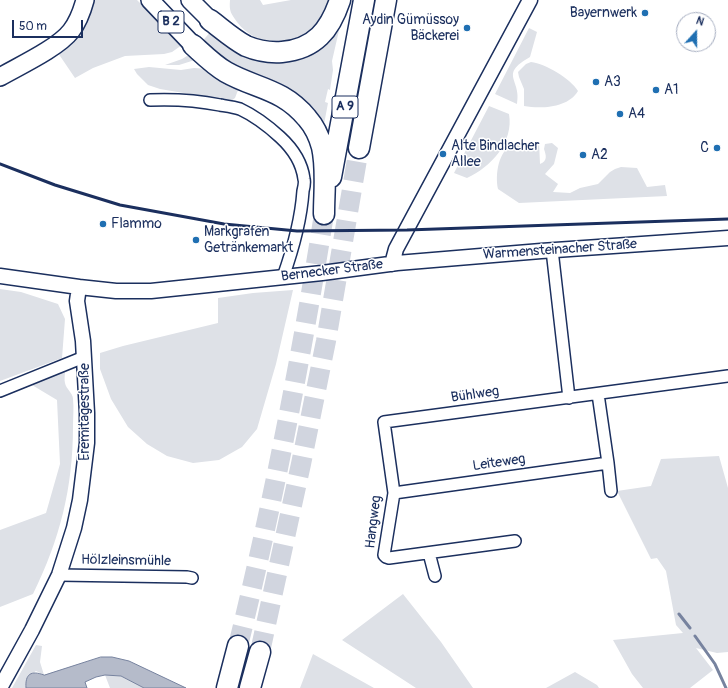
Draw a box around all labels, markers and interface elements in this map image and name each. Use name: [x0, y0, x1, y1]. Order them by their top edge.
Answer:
place label: Bayernwerk: [570, 5, 637, 21]
marker: Bayernwerk: [640, 8, 650, 18]
road number: B 2: [158, 11, 184, 33]
scale bar: [14, 12, 85, 38]
place label: Aydin Gümüssoy Bäckerei: [362, 12, 459, 44]
north arrow: [676, 12, 716, 52]
text: N: [694, 14, 706, 29]
text: 50 m: [19, 19, 47, 34]
marker: Aydin Gümüssoy Bäckerei: [462, 23, 472, 33]
place label: A3: [604, 74, 621, 90]
marker: A3: [591, 77, 601, 87]
place label: A1: [664, 82, 679, 98]
marker: A1: [651, 85, 661, 95]
road number: A 9: [332, 96, 358, 118]
place label: A4: [628, 106, 645, 122]
marker: A4: [615, 109, 625, 119]
place label: Alte Bindlacher Allee: [451, 138, 539, 170]
place label: C: [700, 140, 709, 156]
marker: C: [712, 143, 722, 153]
place label: A2: [591, 147, 608, 163]
marker: Alte Bindlacher Allee: [438, 149, 448, 159]
marker: A2: [578, 150, 588, 160]
place label: Flammo: [111, 216, 162, 232]
marker: Flammo: [98, 219, 108, 229]
place label: Markgrafen Getränkemarkt: [204, 224, 293, 256]
marker: Markgrafen Getränkemarkt: [191, 235, 201, 245]
street label: Warmensteinacher Straße: [482, 236, 638, 264]
street label: Bernecker Straße: [280, 256, 384, 286]
street label: Eremitagestraße: [77, 363, 93, 461]
street label: Bühlweg: [450, 383, 500, 407]
street label: Leiteweg: [471, 451, 527, 475]
street label: Hangweg: [362, 495, 386, 549]
street label: Hölzleinsmühle: [81, 552, 171, 570]

